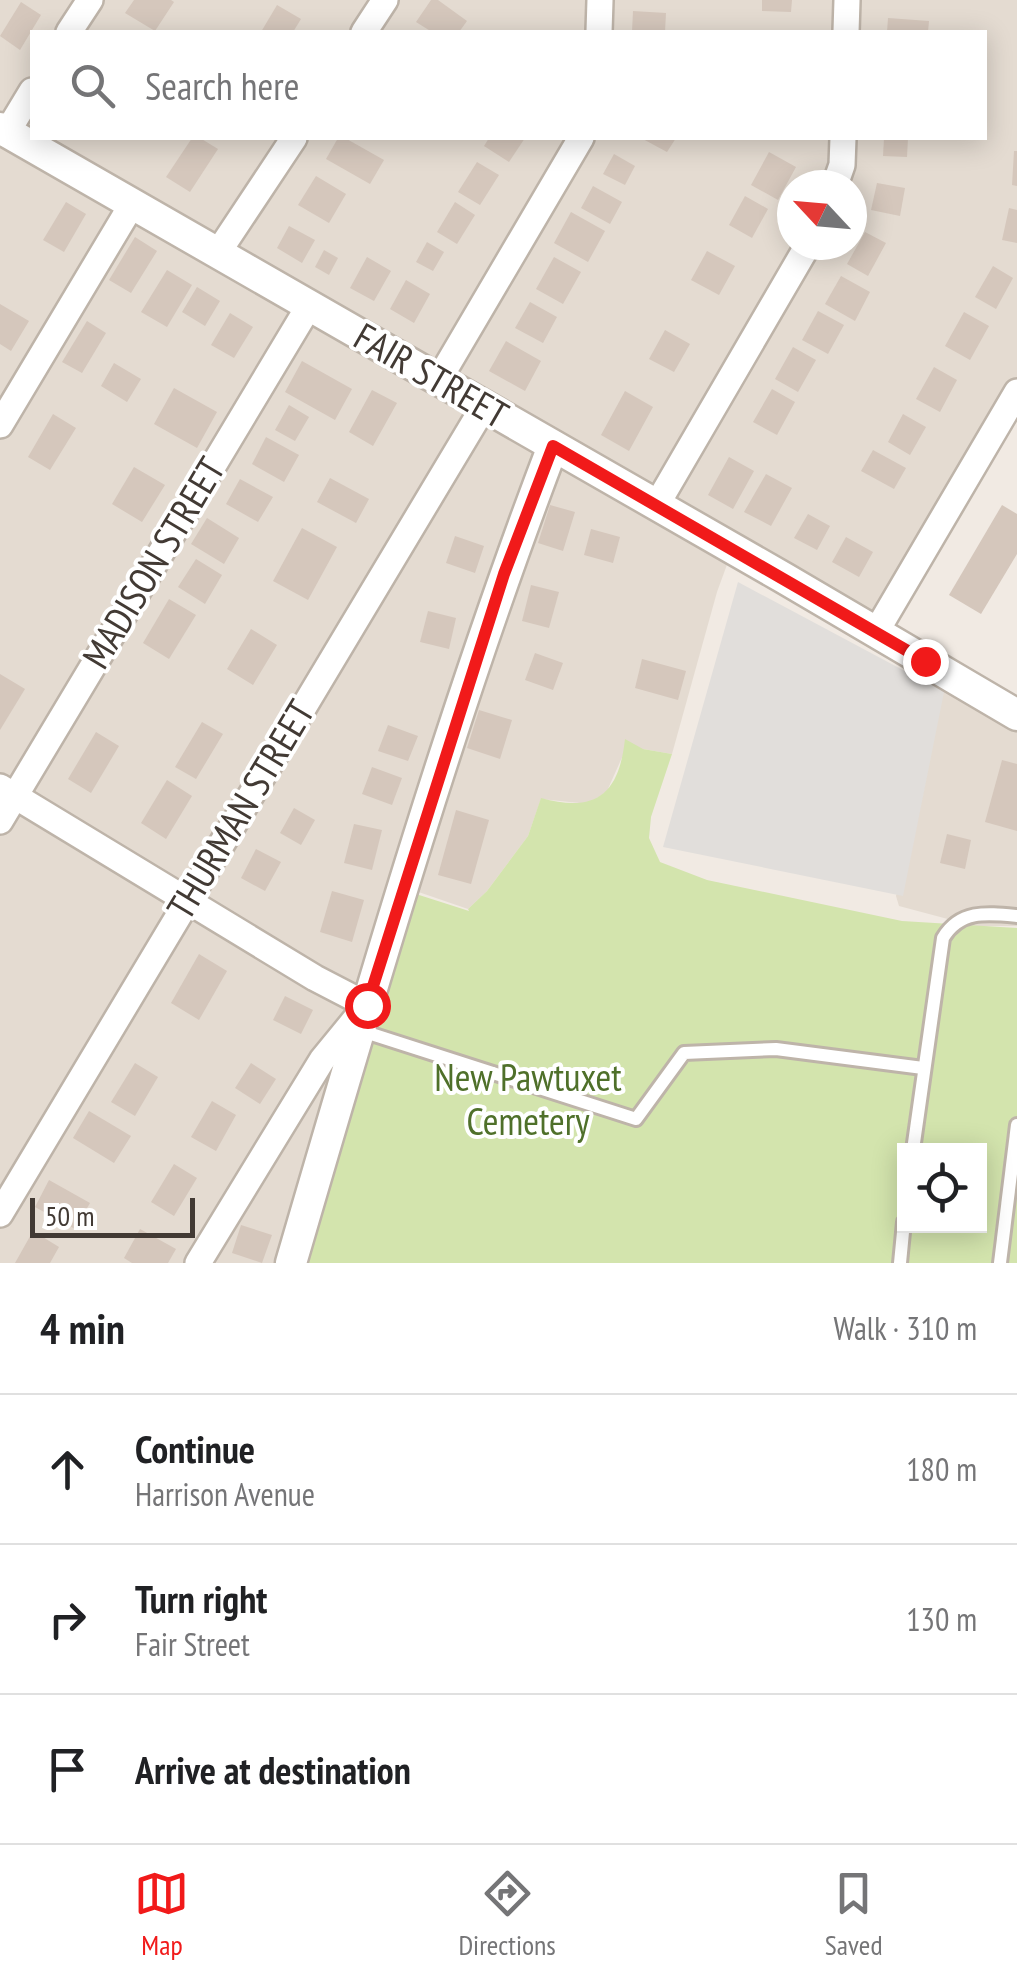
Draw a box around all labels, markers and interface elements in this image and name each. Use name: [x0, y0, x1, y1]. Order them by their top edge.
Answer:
search box: [30, 30, 987, 140]
icon: search: [65, 58, 120, 113]
text: Search here: [145, 61, 299, 110]
north arrow: [777, 170, 867, 260]
street label: FAIR STREET: [346, 311, 518, 438]
street label: MADISON STREET: [71, 448, 235, 677]
route end: [903, 639, 949, 685]
street label: THURMAN STREET: [155, 691, 324, 928]
route start: [345, 983, 391, 1029]
park label: New Pawtuxet Cemetery: [434, 1052, 622, 1145]
map controls: [897, 1143, 987, 1233]
button: locate: [897, 1143, 987, 1233]
scale bar: [30, 1193, 195, 1238]
text: 50 m: [45, 1197, 94, 1234]
text: 4 min: [40, 1301, 125, 1356]
text: Walk · 310 m: [833, 1307, 977, 1349]
text: Continue: [135, 1424, 255, 1473]
icon: ahead: [40, 1442, 95, 1497]
text: 180 m: [906, 1448, 977, 1490]
text: Harrison Avenue: [135, 1473, 315, 1515]
text: Turn right: [135, 1574, 267, 1623]
icon: right: [40, 1592, 95, 1647]
text: 130 m: [906, 1598, 977, 1640]
text: Fair Street: [135, 1623, 250, 1665]
icon: arrive: [40, 1742, 95, 1797]
text: Arrive at destination: [135, 1745, 411, 1794]
tab: Map: [134, 1866, 189, 1963]
tab: Directions: [458, 1866, 556, 1963]
tab: Saved: [825, 1866, 883, 1963]

